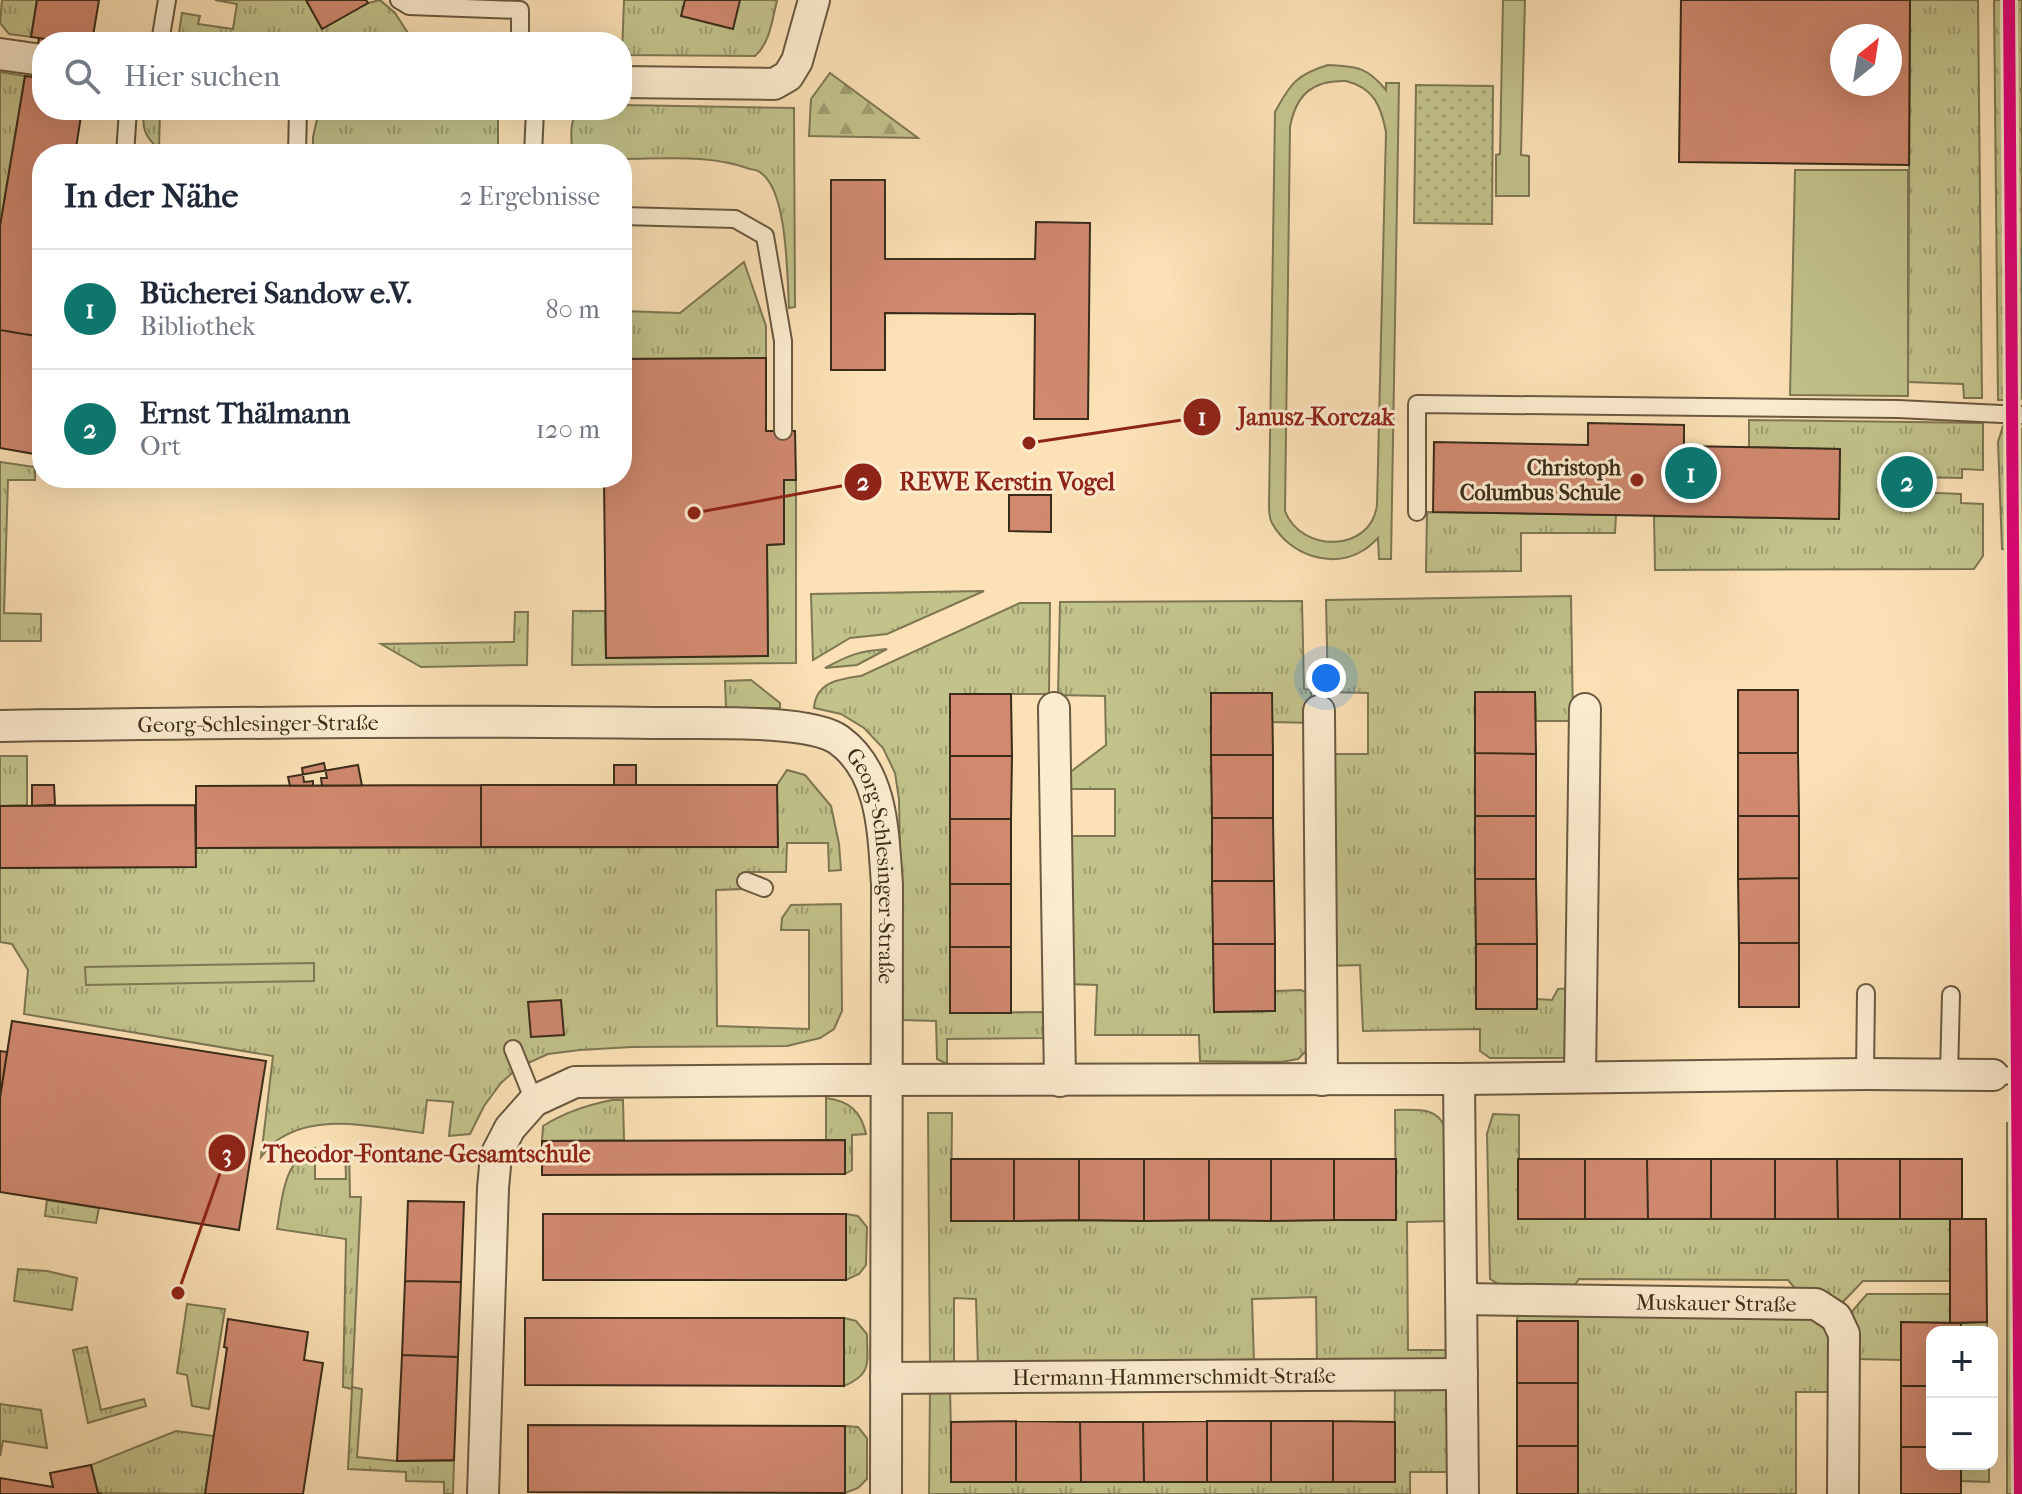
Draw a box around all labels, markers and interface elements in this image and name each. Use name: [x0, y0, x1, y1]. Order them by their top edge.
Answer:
north arrow: [1830, 24, 1902, 96]
search box: [32, 32, 632, 120]
icon: search: [60, 54, 104, 98]
text: Hier suchen: [124, 59, 280, 94]
text: In der Nähe: [64, 176, 238, 216]
text: 2 Ergebnisse: [459, 181, 600, 212]
text: Bücherei Sandow e.V.: [140, 276, 412, 311]
text: 1: [85, 294, 95, 325]
text: 80 m: [545, 294, 600, 325]
text: Bibliothek: [140, 311, 255, 342]
callout: Janusz-Korczak: [1182, 393, 1411, 441]
text: Ernst Thälmann: [140, 396, 350, 431]
text: 1: [1198, 403, 1206, 431]
text: Janusz-Korczak: [1236, 403, 1395, 431]
text: 2: [83, 414, 97, 445]
text: 120 m: [536, 414, 600, 445]
text: Ort: [140, 431, 181, 462]
pin: 1: [1665, 443, 1717, 503]
pin: 2: [1881, 452, 1933, 512]
place label: Christoph Columbus Schule: [1460, 455, 1622, 506]
callout: REWE Kerstin Vogel: [843, 458, 1131, 506]
text: 2: [857, 468, 869, 496]
text: REWE Kerstin Vogel: [899, 468, 1115, 496]
marker: Christoph Columbus Schule: [1628, 471, 1646, 489]
your location: [1306, 658, 1346, 698]
street label: Georg-Schlesinger-Straße: [137, 710, 379, 738]
street label: Georg-Schlesinger-Straße: [840, 743, 899, 984]
callout: Theodor-Fontane-Gesamtschule: [207, 1129, 607, 1177]
text: 3: [222, 1140, 232, 1168]
text: Theodor-Fontane-Gesamtschule: [262, 1140, 591, 1168]
street label: Muskauer Straße: [1635, 1289, 1797, 1318]
map controls: [1926, 1326, 1998, 1470]
button: +: [1926, 1326, 1998, 1398]
street label: Hermann-Hammerschmidt-Straße: [1012, 1363, 1336, 1391]
button: −: [1926, 1398, 1998, 1470]

